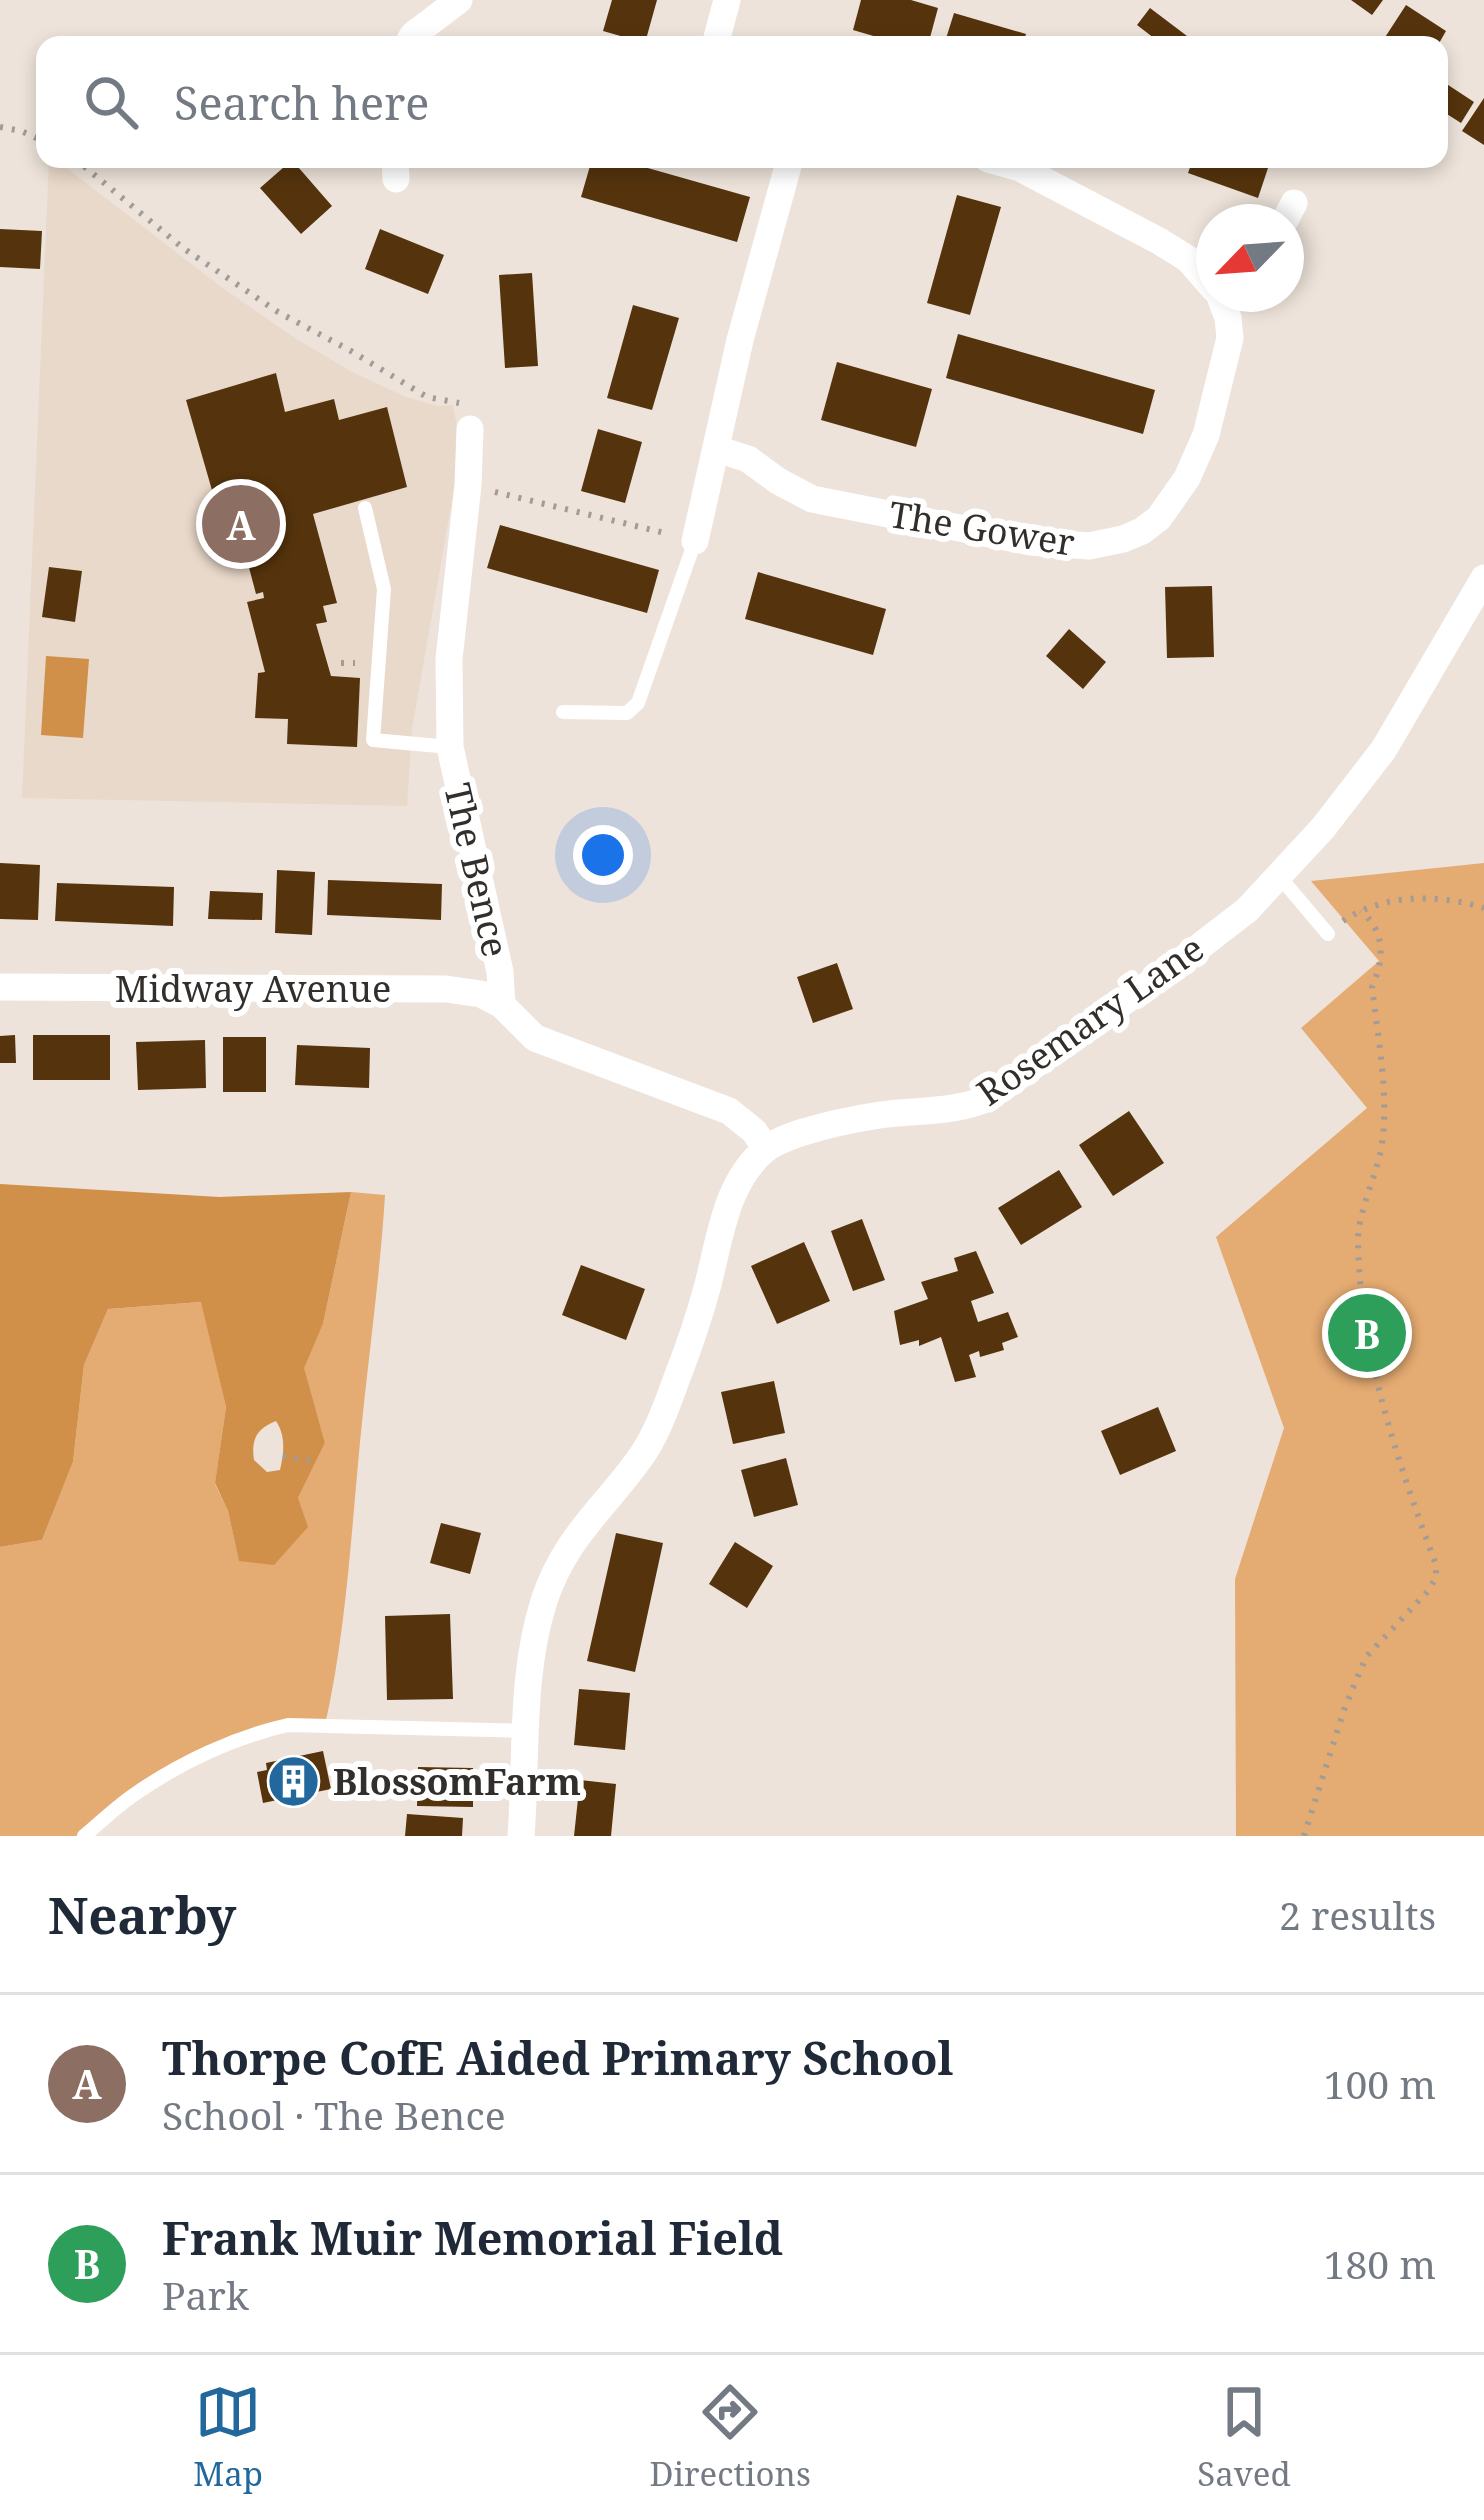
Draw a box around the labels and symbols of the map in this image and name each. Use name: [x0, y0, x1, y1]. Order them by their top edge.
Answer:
north arrow: [1196, 204, 1304, 312]
pin: A: [202, 479, 280, 569]
street label: The Gower: [886, 489, 1078, 567]
street label: The Bence: [433, 778, 521, 962]
your location: [573, 825, 633, 885]
street label: Rosemary Lane: [967, 924, 1213, 1116]
street label: Midway Avenue: [115, 964, 391, 1013]
pin: B: [1328, 1288, 1406, 1378]
building icon: BlossomFarm: [266, 1753, 322, 1809]
place label: BlossomFarm: [333, 1757, 581, 1806]

